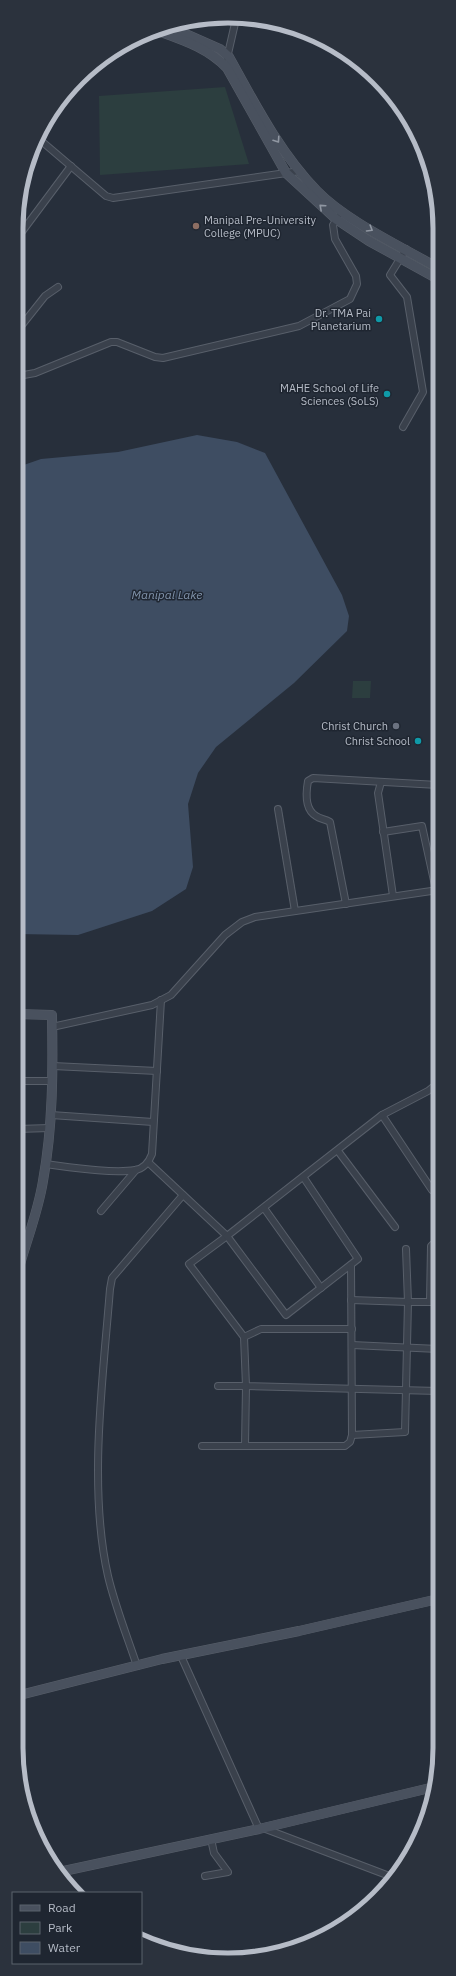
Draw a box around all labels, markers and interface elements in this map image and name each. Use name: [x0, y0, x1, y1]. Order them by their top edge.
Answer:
one-way arrow: [272, 136, 280, 143]
one-way arrow: [320, 205, 327, 212]
place label: Manipal Pre-University College (MPUC): [204, 213, 317, 240]
marker: Manipal Pre-University College (MPUC): [191, 221, 201, 231]
one-way arrow: [366, 224, 373, 231]
place label: Dr. TMA Pai Planetarium: [311, 306, 371, 333]
marker: Dr. TMA Pai Planetarium: [374, 314, 384, 324]
place label: MAHE School of Life Sciences (SoLS): [280, 381, 379, 408]
marker: MAHE School of Life Sciences (SoLS): [382, 389, 392, 399]
water label: Manipal Lake: [132, 587, 202, 602]
place label: Christ Church: [321, 719, 388, 733]
marker: Christ Church: [391, 721, 401, 731]
place label: Christ School: [345, 734, 410, 748]
marker: Christ School: [413, 736, 423, 746]
legend: [12, 1892, 142, 1964]
text: Road: [48, 1900, 76, 1915]
text: Park: [48, 1920, 73, 1935]
text: Water: [48, 1940, 81, 1955]

